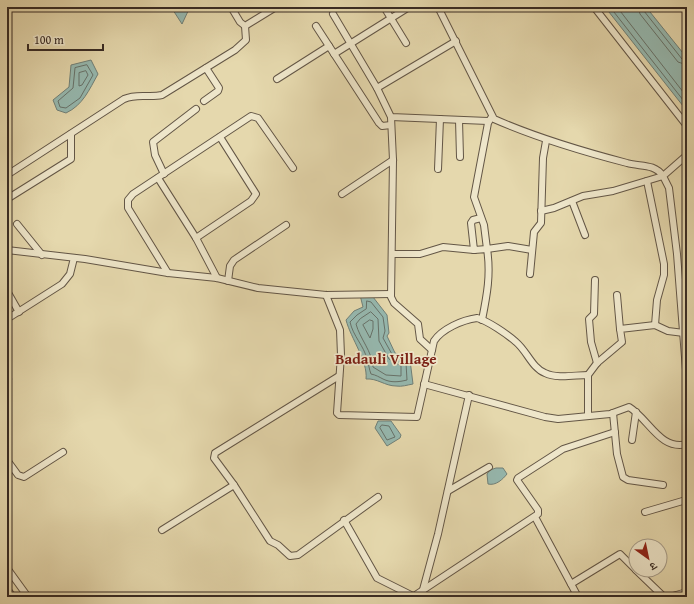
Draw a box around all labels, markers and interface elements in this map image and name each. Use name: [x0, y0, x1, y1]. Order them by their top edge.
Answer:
scale bar: [28, 26, 103, 52]
text: 100 m: [34, 31, 64, 48]
district label: Badauli Village: [335, 348, 437, 369]
north arrow: [628, 538, 668, 578]
text: उ: [646, 558, 661, 575]

